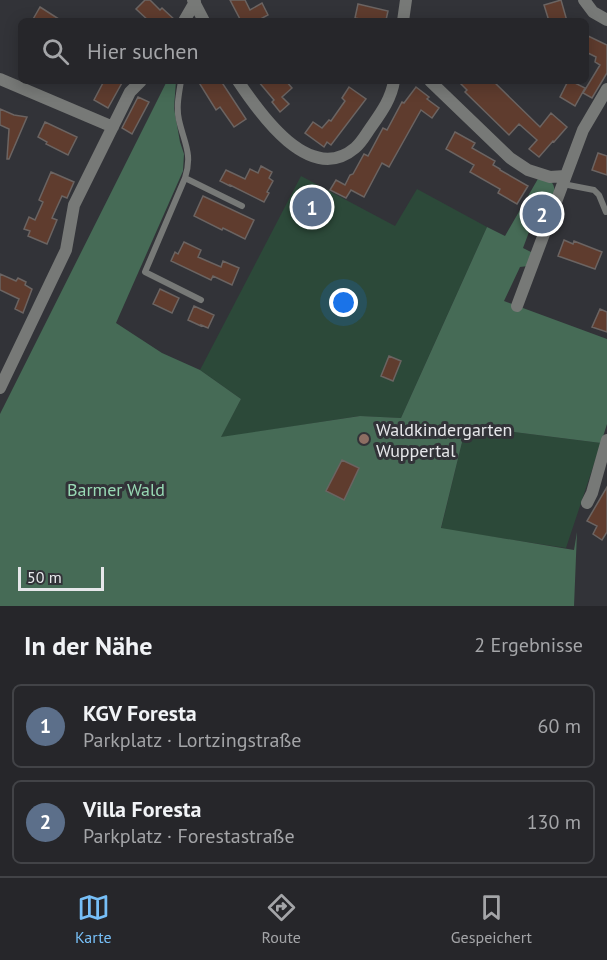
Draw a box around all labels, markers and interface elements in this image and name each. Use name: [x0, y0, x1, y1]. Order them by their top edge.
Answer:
search box: [18, 18, 589, 84]
icon: search: [39, 35, 72, 68]
text: Hier suchen: [87, 37, 199, 65]
pin: 1: [292, 184, 332, 230]
pin: 2: [522, 192, 562, 236]
your location: [329, 288, 358, 317]
place label: Waldkindergarten Wuppertal: [376, 418, 512, 462]
marker: Waldkindergarten Wuppertal: [357, 432, 371, 446]
park label: Barmer Wald: [67, 478, 165, 501]
scale bar: [18, 564, 104, 592]
text: 50 m: [27, 567, 62, 587]
text: In der Nähe: [24, 629, 152, 662]
text: 2 Ergebnisse: [474, 632, 583, 658]
text: KGV Foresta: [83, 699, 197, 727]
text: 1: [40, 713, 51, 739]
text: 60 m: [538, 713, 581, 739]
text: Parkplatz · Lortzingstraße: [83, 727, 301, 753]
text: Villa Foresta: [83, 795, 201, 823]
text: 2: [40, 809, 51, 835]
text: 130 m: [527, 809, 581, 835]
text: Parkplatz · Forestastraße: [83, 823, 295, 849]
tab: Karte: [75, 891, 112, 947]
tab: Route: [262, 891, 301, 947]
tab: Gespeichert: [451, 891, 532, 947]

